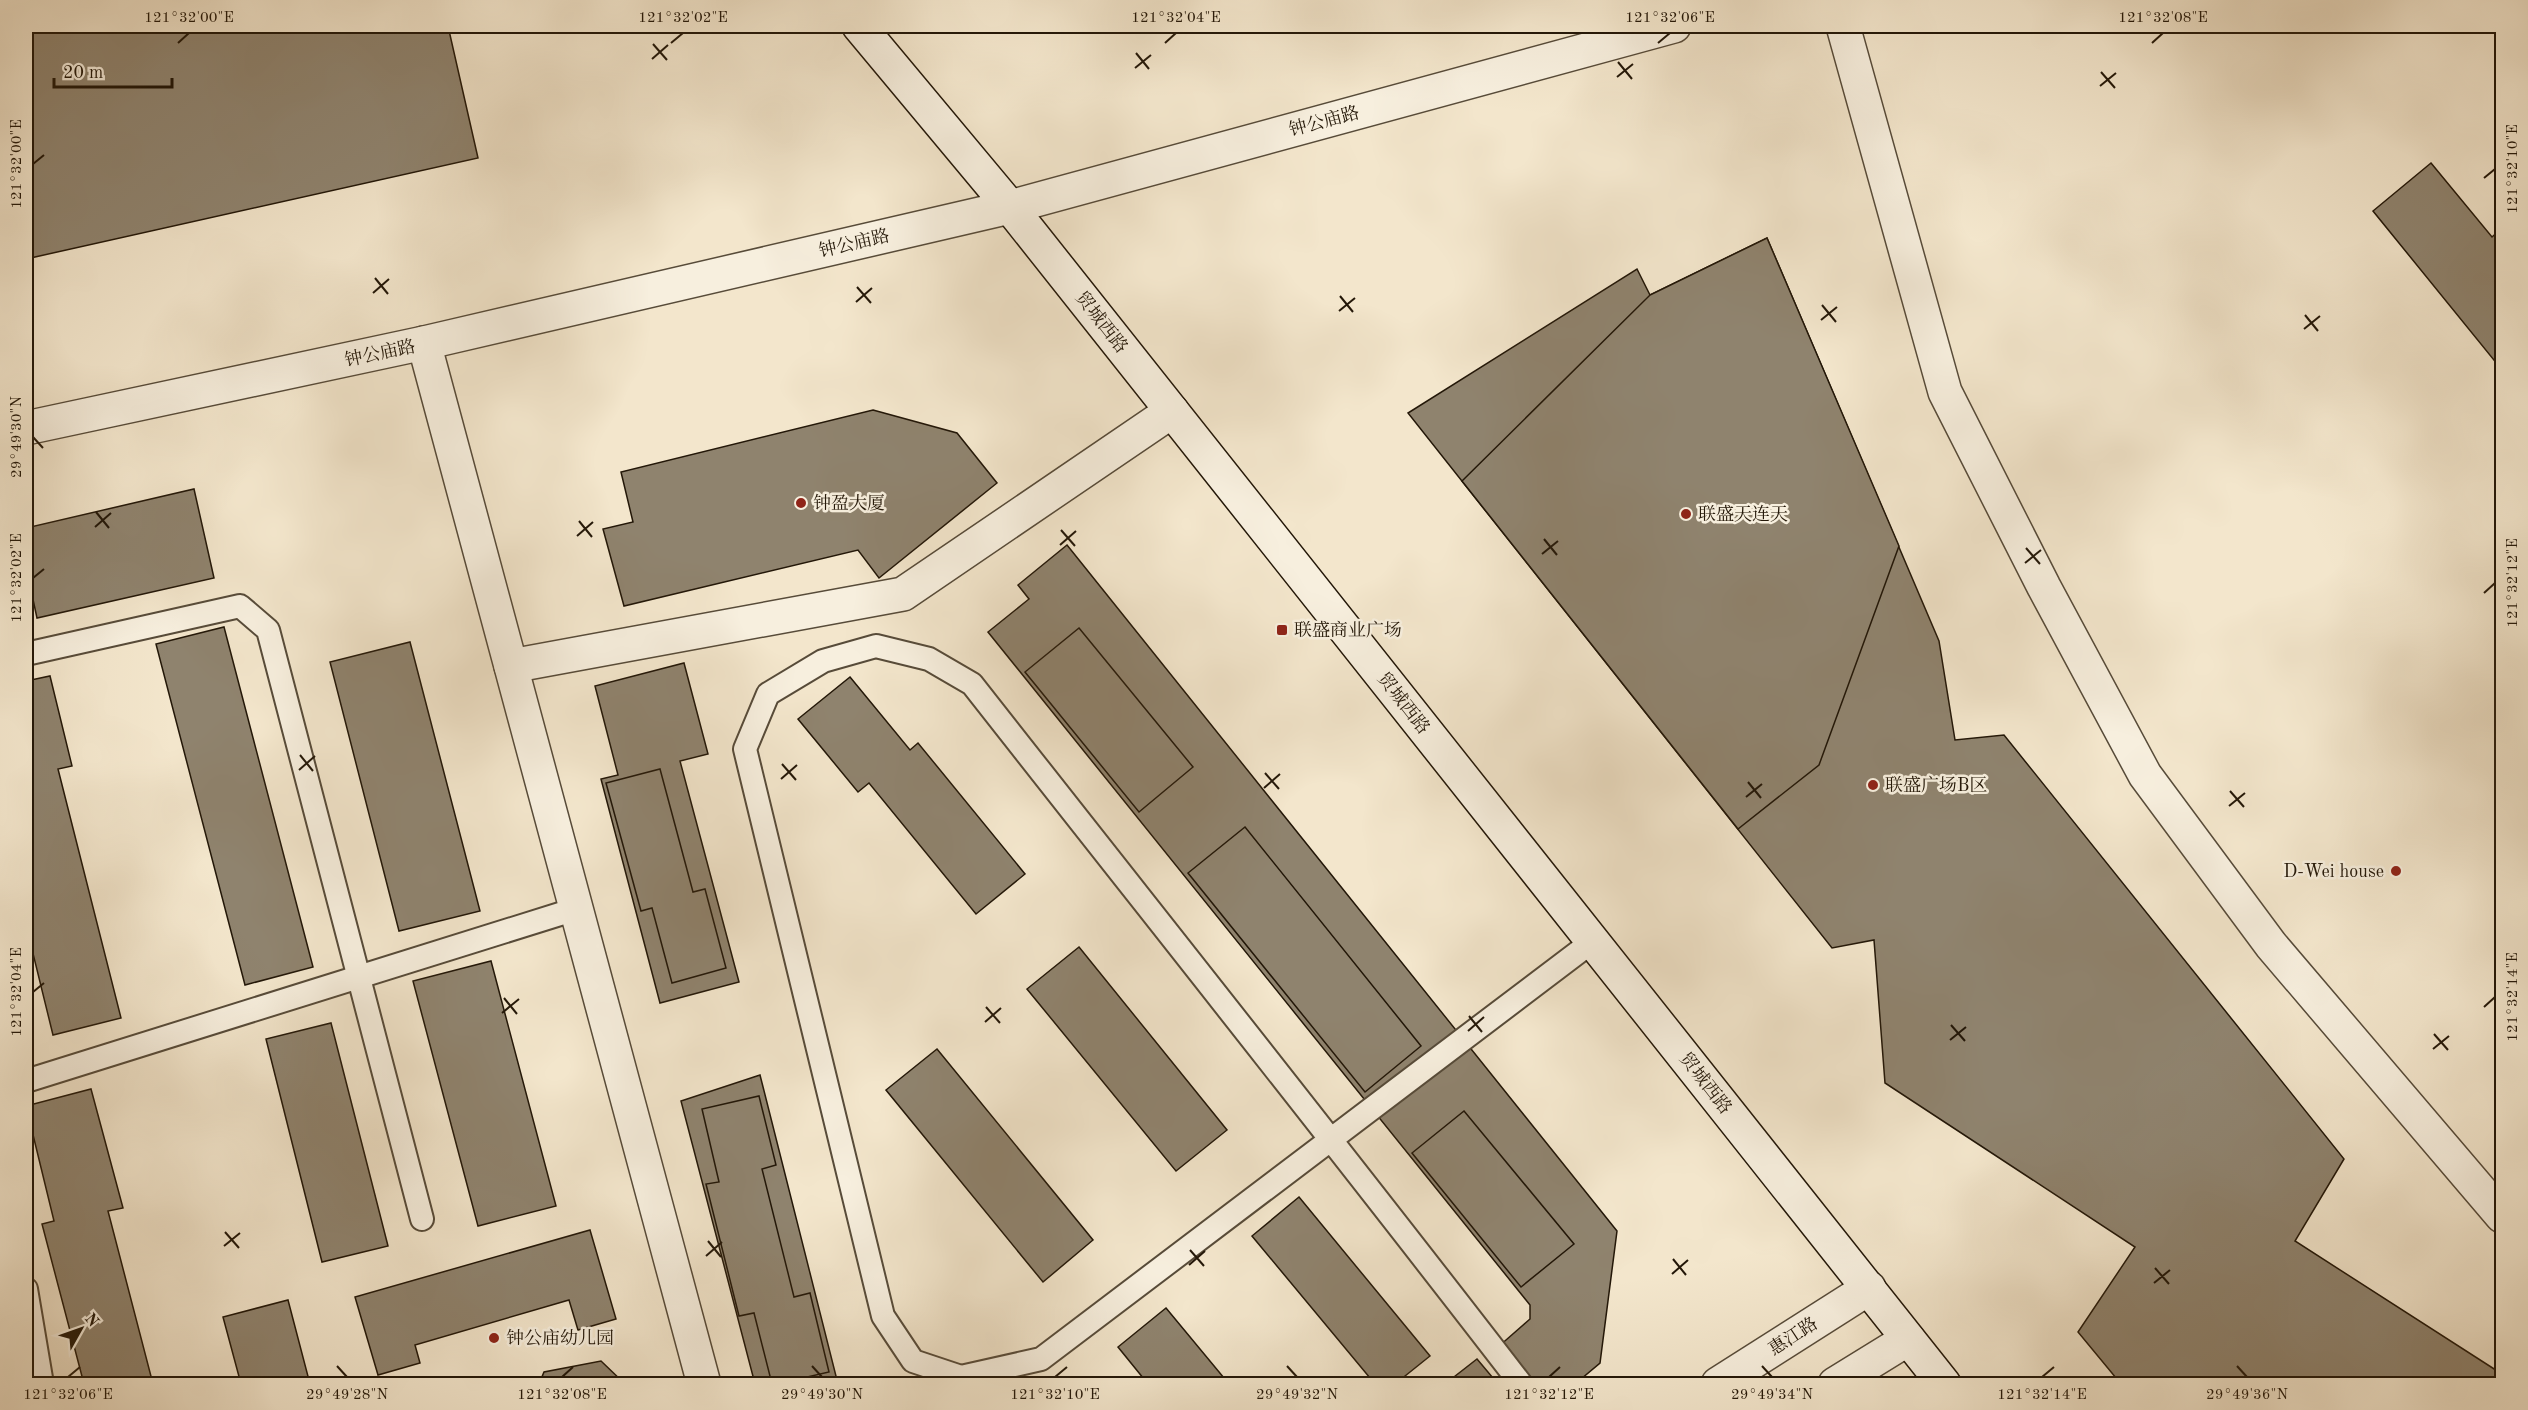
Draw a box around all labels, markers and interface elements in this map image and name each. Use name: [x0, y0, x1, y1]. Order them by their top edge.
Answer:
text: 121°32'00"E: [144, 11, 234, 26]
text: 121°32'02"E: [638, 11, 728, 26]
text: 121°32'04"E: [1131, 11, 1221, 26]
text: 121°32'06"E: [1625, 11, 1715, 26]
text: 121°32'08"E: [2118, 11, 2208, 26]
scale bar: [54, 51, 172, 89]
text: 20 m: [63, 64, 103, 82]
street label: 钟公庙路: [1287, 102, 1361, 140]
text: 121°32'00"E: [10, 119, 25, 209]
text: 121°32'10"E: [2506, 124, 2521, 214]
street label: 钟公庙路: [817, 225, 891, 261]
street label: 贸城西路: [1072, 287, 1132, 357]
street label: 钟公庙路: [343, 336, 417, 370]
text: 29°49'30"N: [10, 396, 25, 478]
place label: 钟盈大厦: [813, 493, 885, 513]
marker: 钟盈大厦: [794, 496, 808, 510]
place label: 联盛天连天: [1698, 504, 1788, 524]
marker: 联盛天连天: [1679, 507, 1693, 521]
text: 121°32'02"E: [10, 533, 25, 623]
text: 121°32'12"E: [2506, 538, 2521, 628]
place label: 联盛商业广场: [1294, 620, 1402, 640]
marker: 联盛商业广场: [1275, 623, 1289, 637]
street label: 贸城西路: [1374, 668, 1434, 738]
place label: 联盛广场B区: [1885, 775, 1987, 795]
marker: 联盛广场B区: [1866, 778, 1880, 792]
place label: D-Wei house: [2283, 863, 2384, 881]
marker: D-Wei house: [2389, 864, 2403, 878]
text: 121°32'04"E: [10, 947, 25, 1037]
text: 121°32'14"E: [2506, 952, 2521, 1042]
street label: 贸城西路: [1676, 1048, 1736, 1118]
north arrow: [51, 1299, 111, 1359]
text: N: [81, 1311, 102, 1331]
street label: 惠江路: [1765, 1313, 1821, 1359]
place label: 钟公庙幼儿园: [506, 1328, 614, 1348]
marker: 钟公庙幼儿园: [487, 1331, 501, 1345]
text: 121°32'06"E: [23, 1388, 113, 1403]
text: 29°49'28"N: [306, 1388, 388, 1403]
text: 121°32'08"E: [517, 1388, 607, 1403]
text: 29°49'30"N: [781, 1388, 863, 1403]
text: 121°32'10"E: [1010, 1388, 1100, 1403]
text: 29°49'32"N: [1256, 1388, 1338, 1403]
text: 121°32'12"E: [1504, 1388, 1594, 1403]
text: 29°49'34"N: [1731, 1388, 1813, 1403]
text: 121°32'14"E: [1997, 1388, 2087, 1403]
text: 29°49'36"N: [2206, 1388, 2288, 1403]

